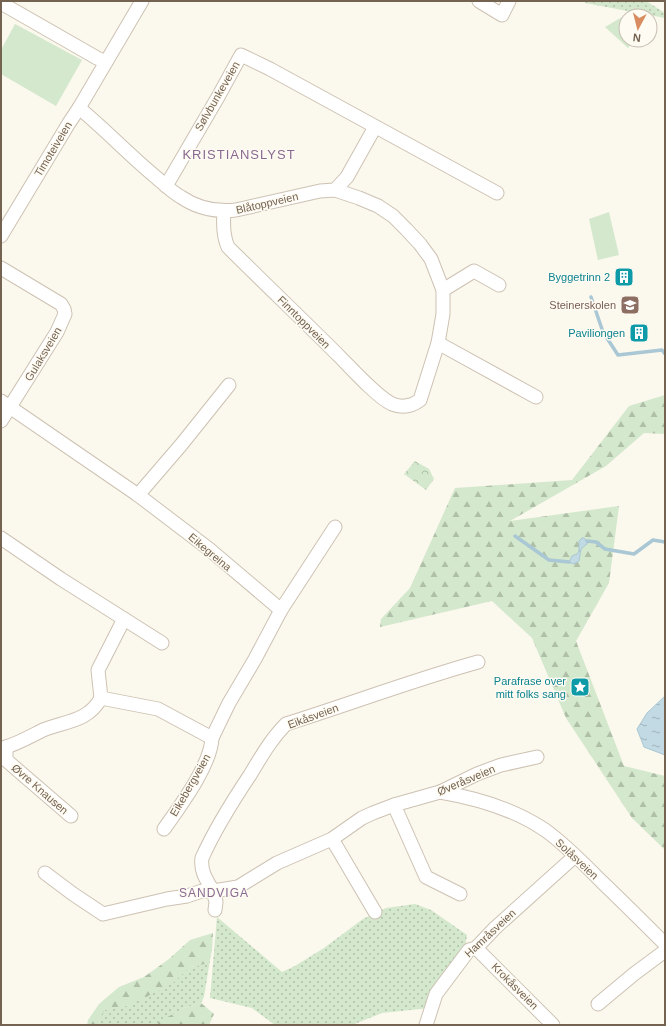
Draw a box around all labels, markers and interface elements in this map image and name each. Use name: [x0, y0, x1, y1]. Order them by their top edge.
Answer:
north arrow: [618, 8, 658, 48]
text: N: [632, 31, 641, 44]
street label: Sølvbunkeveien: [192, 59, 242, 133]
street label: Timoteiveien: [32, 119, 74, 179]
district label: KRISTIANSLYST: [182, 147, 296, 162]
street label: Blåtoppveien: [235, 190, 299, 216]
building icon: Byggetrinn 2: [613, 266, 635, 288]
place label: Byggetrinn 2: [548, 271, 610, 283]
street label: Finntoppveien: [275, 293, 333, 351]
school or university icon: Steinerskolen: [619, 294, 641, 316]
place label: Steinerskolen: [549, 299, 616, 311]
building icon: Paviliongen: [628, 322, 650, 344]
street label: Gulaksveien: [22, 325, 64, 383]
place label: Paviliongen: [568, 327, 625, 339]
street label: Eikegreina: [186, 531, 234, 574]
place label: Parafrase over mitt folks sang: [494, 675, 566, 700]
place icon: Parafrase over mitt folks sang: [569, 676, 591, 698]
street label: Eikåsveien: [286, 701, 340, 731]
street label: Eikebergveien: [167, 752, 213, 818]
street label: Øvre Knausen: [10, 761, 70, 817]
street label: Øveråsveien: [435, 762, 497, 798]
street label: Solåsveien: [553, 836, 601, 882]
district label: SANDVIGA: [179, 886, 249, 900]
street label: Hamråsveien: [462, 907, 518, 959]
street label: Krokåsveien: [489, 960, 541, 1012]

